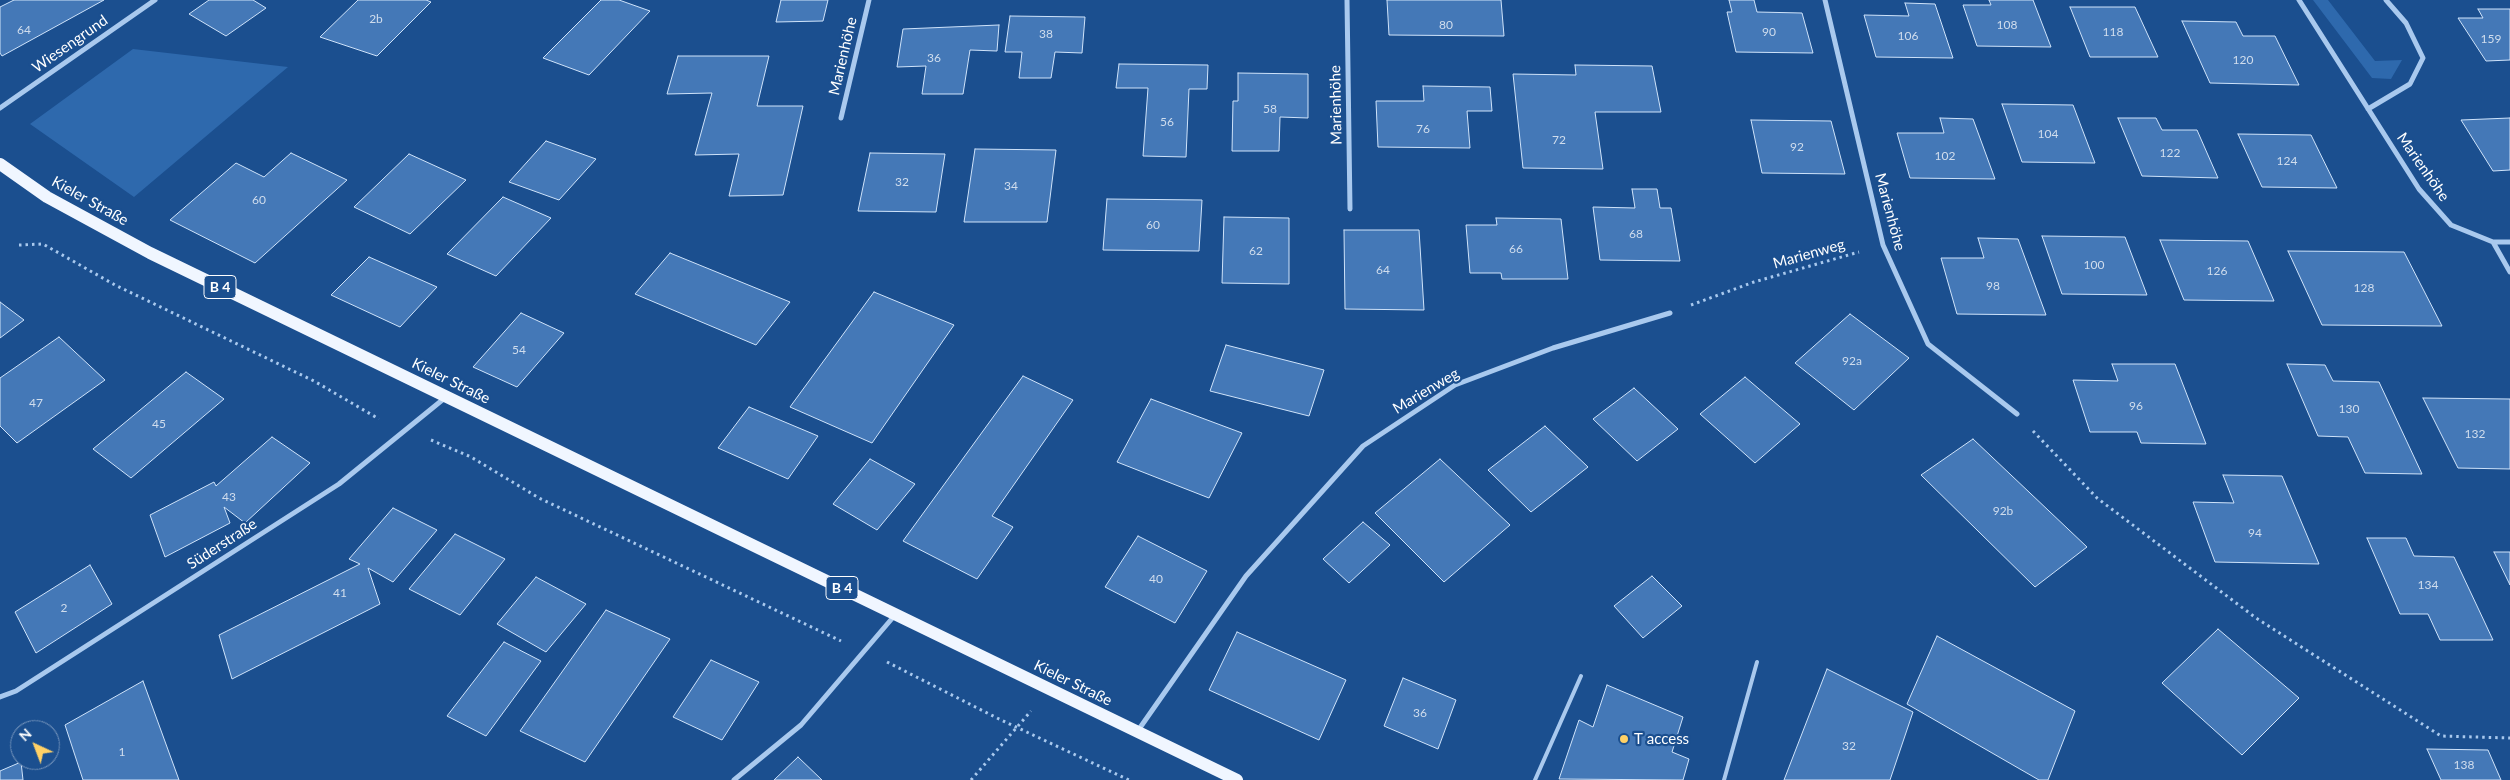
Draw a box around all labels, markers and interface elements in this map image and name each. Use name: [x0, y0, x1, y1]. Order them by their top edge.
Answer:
street label: Wiesengrund: [29, 11, 111, 77]
house number: 2b: [369, 12, 383, 26]
street label: Marienhöhe: [825, 15, 861, 97]
house number: 80: [1439, 18, 1453, 32]
house number: 108: [1997, 18, 2017, 32]
house number: 64: [17, 23, 31, 37]
house number: 90: [1762, 25, 1776, 39]
house number: 118: [2103, 25, 2123, 39]
house number: 38: [1039, 27, 1053, 41]
house number: 106: [1898, 29, 1918, 43]
house number: 159: [2481, 32, 2501, 46]
house number: 36: [927, 51, 941, 65]
house number: 120: [2233, 53, 2253, 67]
street label: Marienhöhe: [1326, 65, 1346, 145]
house number: 58: [1263, 102, 1277, 116]
house number: 56: [1160, 115, 1174, 129]
house number: 76: [1416, 122, 1430, 136]
house number: 104: [2038, 127, 2058, 141]
street label: Marienhöhe: [2393, 129, 2453, 205]
house number: 72: [1552, 133, 1566, 147]
house number: 92: [1790, 140, 1804, 154]
house number: 122: [2160, 146, 2180, 160]
house number: 102: [1935, 149, 1955, 163]
house number: 124: [2277, 154, 2297, 168]
street label: Marienhöhe: [1871, 171, 1909, 253]
street label: Kieler Straße: [49, 173, 131, 229]
house number: 32: [895, 175, 909, 189]
house number: 34: [1004, 179, 1018, 193]
house number: 60: [252, 193, 266, 207]
house number: 60: [1146, 218, 1160, 232]
house number: 68: [1629, 227, 1643, 241]
street label: Marienweg: [1771, 235, 1847, 273]
house number: 66: [1509, 242, 1523, 256]
house number: 62: [1249, 244, 1263, 258]
house number: 100: [2084, 258, 2104, 272]
house number: 64: [1376, 263, 1390, 277]
house number: 126: [2207, 264, 2227, 278]
road number: B 4: [204, 276, 236, 298]
house number: 98: [1986, 279, 2000, 293]
house number: 128: [2354, 281, 2374, 295]
house number: 54: [512, 343, 526, 357]
street label: Kieler Straße: [409, 354, 493, 408]
house number: 92a: [1842, 354, 1862, 368]
street label: Marienweg: [1390, 364, 1462, 418]
house number: 47: [29, 396, 43, 410]
house number: 96: [2129, 399, 2143, 413]
house number: 130: [2339, 402, 2359, 416]
house number: 45: [152, 417, 166, 431]
house number: 132: [2465, 427, 2485, 441]
house number: 43: [222, 490, 236, 504]
house number: 92b: [1993, 504, 2013, 518]
street label: Süderstraße: [184, 515, 260, 573]
house number: 94: [2248, 526, 2262, 540]
house number: 40: [1149, 572, 1163, 586]
road number: B 4: [826, 576, 858, 600]
house number: 134: [2418, 578, 2438, 592]
house number: 41: [333, 586, 347, 600]
house number: 2: [61, 601, 67, 615]
street label: Kieler Straße: [1031, 656, 1115, 710]
house number: 36: [1413, 706, 1427, 720]
north arrow: [10, 720, 60, 770]
text: N: [15, 725, 35, 744]
place label: T access: [1634, 730, 1689, 748]
marker: T access: [1618, 733, 1630, 745]
house number: 32: [1842, 739, 1856, 753]
house number: 1: [119, 745, 125, 759]
house number: 138: [2454, 758, 2474, 772]

